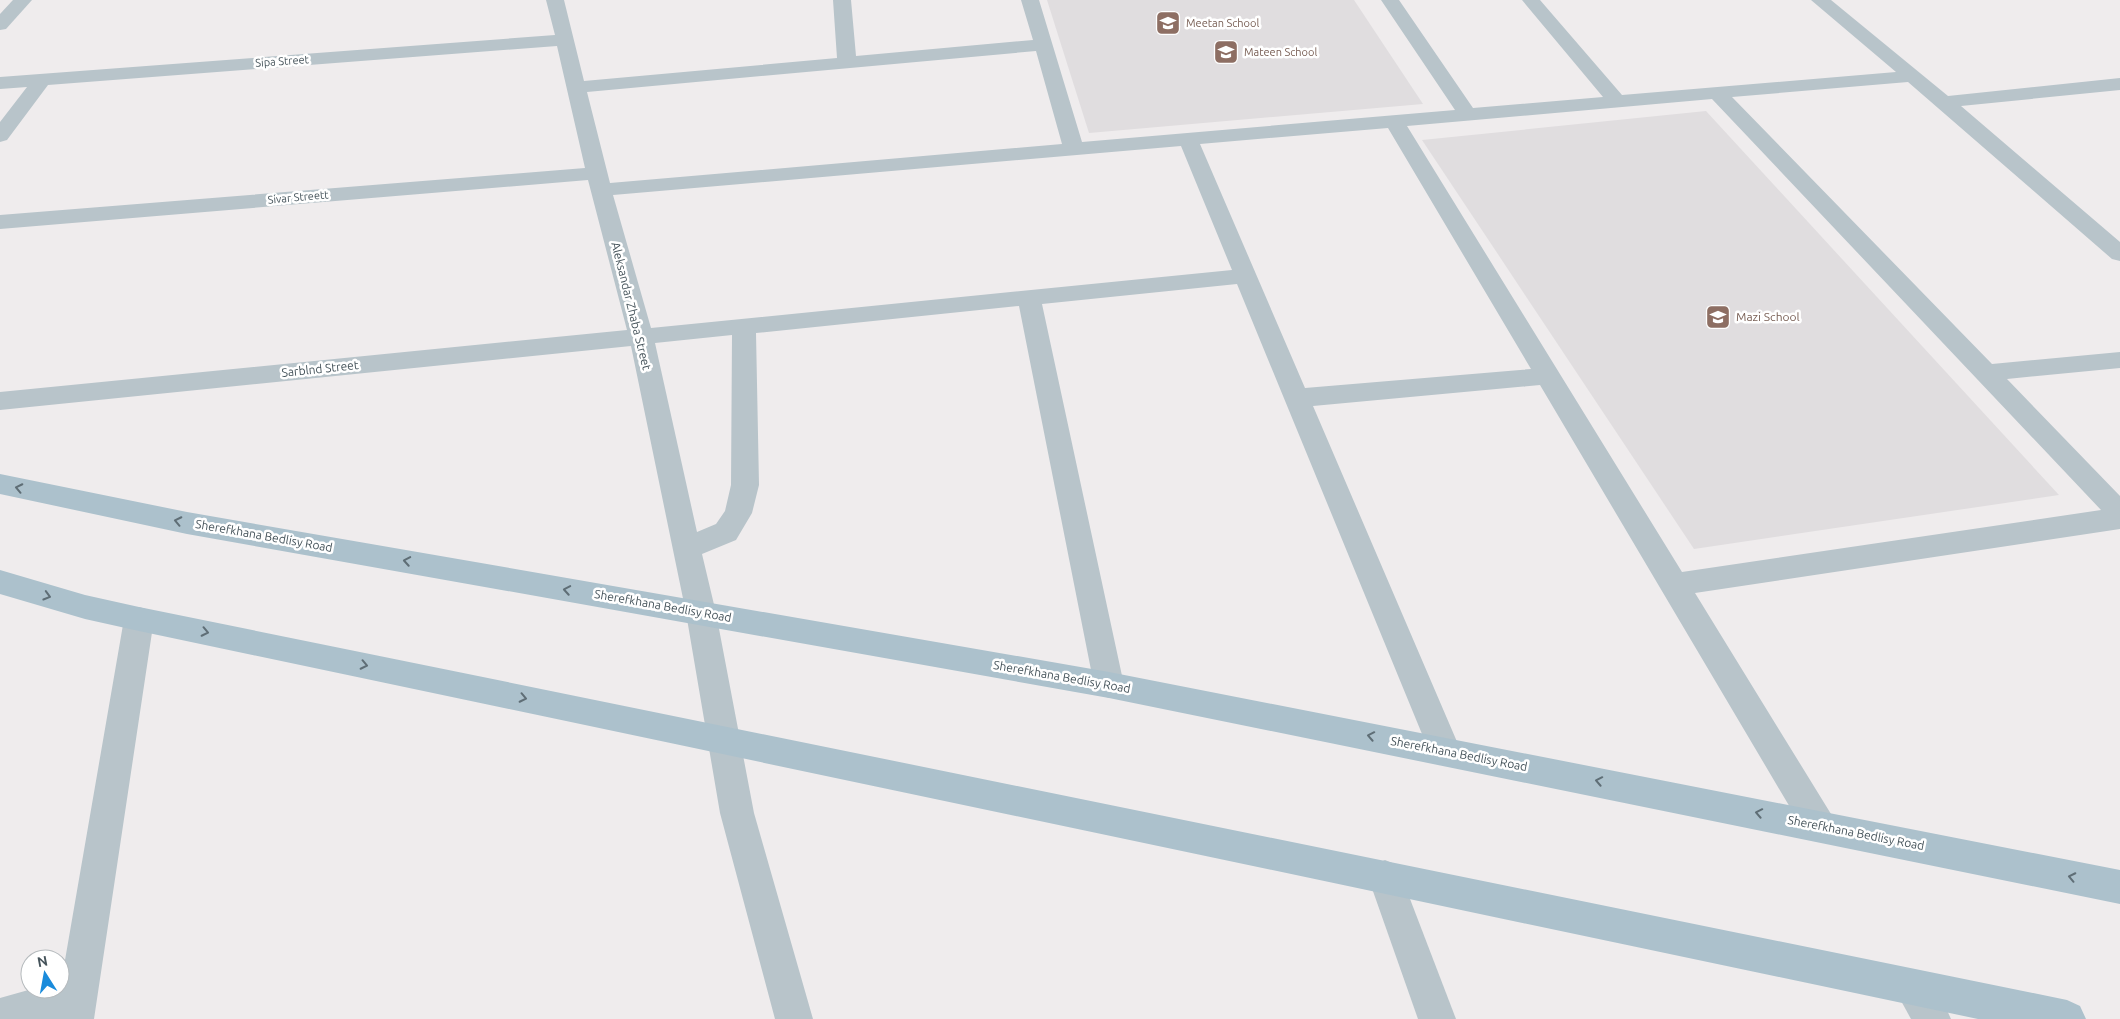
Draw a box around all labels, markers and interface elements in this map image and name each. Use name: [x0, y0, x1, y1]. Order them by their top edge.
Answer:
school or university icon: Meetan School: [1155, 10, 1181, 36]
place label: Meetan School: [1186, 17, 1259, 29]
school or university icon: Mateen School: [1213, 39, 1239, 65]
place label: Mateen School: [1244, 46, 1317, 58]
street label: Sipa Street: [255, 53, 310, 69]
street label: Sivar Streett: [267, 188, 330, 206]
street label: Aleksandar Zhaba Street: [609, 240, 654, 372]
school or university icon: Mazi School: [1705, 304, 1731, 330]
place label: Mazi School: [1736, 310, 1800, 323]
street label: Sarblnd Street: [281, 358, 359, 379]
one-way arrow: [15, 484, 23, 494]
one-way arrow: [174, 516, 183, 527]
street label: Sherefkhana Bedlisy Road: [194, 517, 334, 554]
one-way arrow: [403, 557, 412, 567]
one-way arrow: [563, 585, 572, 595]
street label: Sherefkhana Bedlisy Road: [593, 587, 733, 624]
one-way arrow: [42, 590, 50, 600]
one-way arrow: [201, 627, 209, 637]
street label: Sherefkhana Bedlisy Road: [992, 658, 1132, 695]
one-way arrow: [360, 660, 369, 670]
one-way arrow: [519, 692, 528, 703]
one-way arrow: [1367, 731, 1376, 742]
street label: Sherefkhana Bedlisy Road: [1390, 734, 1529, 773]
one-way arrow: [1595, 777, 1604, 787]
one-way arrow: [1754, 809, 1763, 819]
street label: Sherefkhana Bedlisy Road: [1787, 813, 1926, 852]
one-way arrow: [2068, 872, 2077, 883]
north arrow: [20, 949, 70, 999]
text: N: [36, 952, 49, 970]

